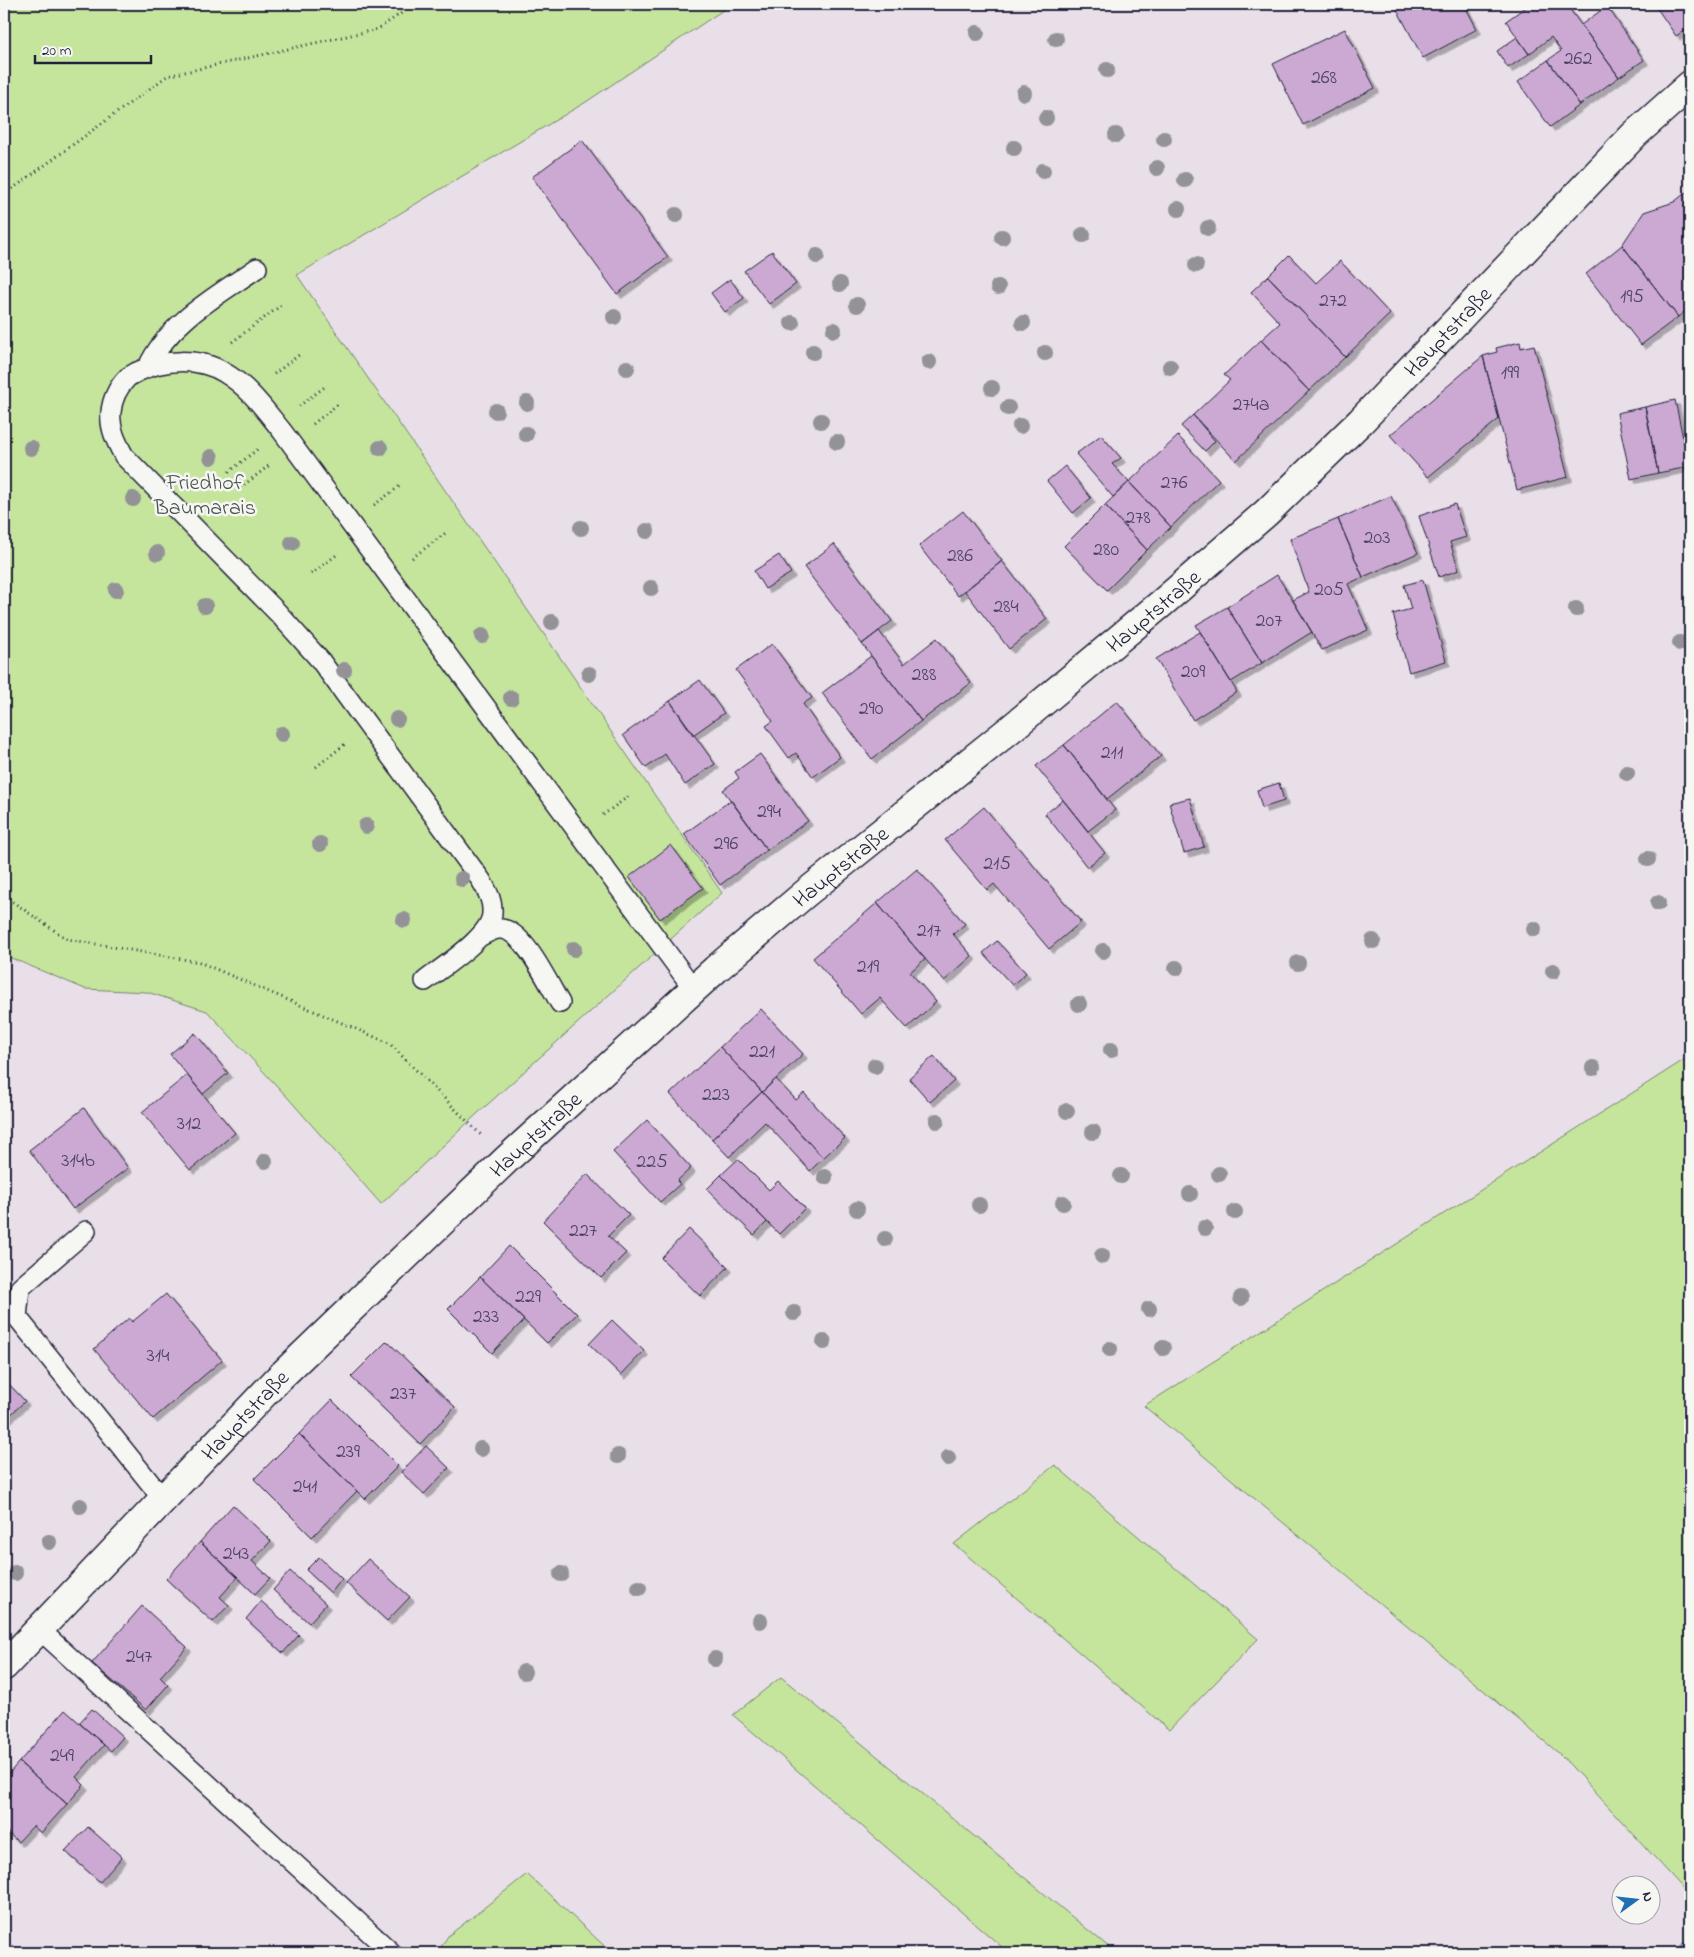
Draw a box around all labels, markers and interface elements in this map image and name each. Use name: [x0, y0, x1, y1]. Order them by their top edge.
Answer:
scale bar: [35, 32, 151, 64]
text: 20 m: [42, 40, 72, 62]
house number: 262: [1564, 45, 1592, 74]
house number: 268: [1311, 64, 1337, 93]
street label: Hauptstraße: [1398, 280, 1501, 386]
house number: 195: [1620, 283, 1644, 312]
house number: 272: [1319, 287, 1347, 316]
house number: 199: [1501, 359, 1519, 388]
house number: 274a: [1232, 391, 1270, 420]
park label: Friedhof Baumarais: [153, 468, 256, 525]
house number: 276: [1161, 469, 1188, 498]
house number: 278: [1125, 504, 1151, 533]
house number: 203: [1364, 524, 1390, 553]
house number: 280: [1093, 536, 1119, 565]
house number: 286: [947, 542, 973, 571]
street label: Hauptstraße: [1100, 563, 1209, 662]
house number: 205: [1314, 576, 1344, 605]
house number: 284: [993, 593, 1019, 622]
house number: 207: [1256, 607, 1282, 636]
house number: 209: [1181, 658, 1205, 687]
house number: 288: [912, 661, 936, 690]
house number: 290: [859, 695, 884, 724]
house number: 211: [1101, 739, 1123, 768]
house number: 294: [757, 798, 781, 827]
street label: Hauptstraße: [787, 820, 897, 917]
house number: 296: [714, 830, 739, 859]
house number: 215: [983, 850, 1011, 879]
house number: 217: [917, 917, 941, 946]
house number: 219: [857, 953, 879, 982]
house number: 221: [749, 1038, 775, 1067]
house number: 223: [702, 1081, 730, 1110]
street label: Hauptstraße: [484, 1085, 590, 1187]
house number: 312: [177, 1110, 201, 1139]
house number: 314b: [61, 1147, 95, 1176]
house number: 225: [636, 1148, 668, 1177]
house number: 227: [569, 1217, 597, 1246]
house number: 229: [515, 1283, 541, 1312]
house number: 233: [473, 1303, 499, 1332]
house number: 314: [147, 1342, 169, 1371]
street label: Hauptstraße: [195, 1363, 298, 1469]
house number: 237: [390, 1380, 416, 1409]
house number: 239: [336, 1438, 360, 1467]
house number: 241: [293, 1473, 317, 1502]
house number: 243: [223, 1540, 249, 1569]
house number: 247: [126, 1643, 152, 1672]
house number: 249: [50, 1742, 74, 1771]
north arrow: [1612, 1874, 1662, 1924]
text: N: [1636, 1890, 1658, 1904]

